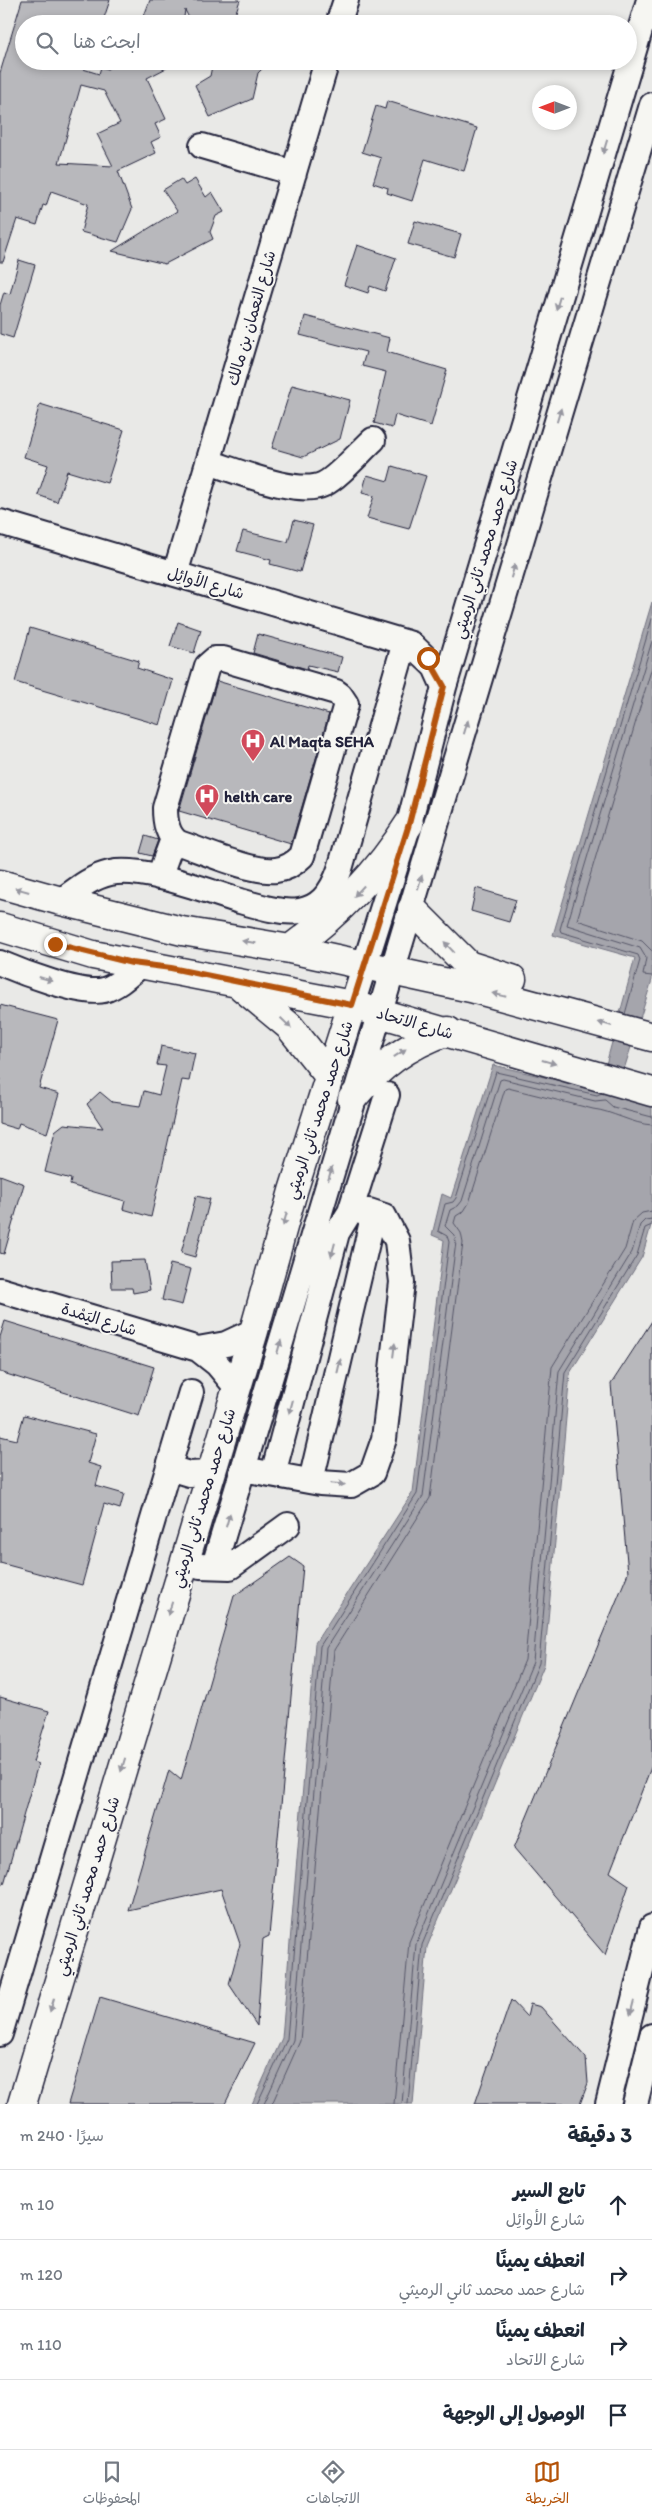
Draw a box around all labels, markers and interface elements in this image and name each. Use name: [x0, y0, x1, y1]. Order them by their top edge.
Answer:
search box: [15, 15, 637, 70]
icon: search: [33, 29, 61, 57]
text: ابحث هنا: [73, 30, 141, 53]
north arrow: [532, 85, 577, 130]
one-way arrow: [601, 140, 609, 155]
street label: شارع النعمان بن مالك: [223, 248, 281, 388]
one-way arrow: [554, 296, 562, 311]
one-way arrow: [556, 408, 564, 423]
street label: شارع حمد محمد ثاني الرميثي: [449, 457, 526, 642]
street label: شارع الأوائِل: [165, 562, 247, 605]
one-way arrow: [509, 563, 517, 578]
route start: [417, 647, 440, 670]
one-way arrow: [463, 719, 471, 734]
hospital icon: Al Maqta SEHA: [240, 728, 266, 762]
place label: Al Maqta SEHA: [269, 732, 375, 752]
hospital icon: helth care: [194, 783, 220, 817]
place label: helth care: [224, 787, 292, 806]
one-way arrow: [416, 875, 424, 890]
one-way arrow: [353, 884, 365, 896]
one-way arrow: [14, 886, 29, 894]
route end: [44, 933, 67, 956]
one-way arrow: [240, 937, 256, 945]
one-way arrow: [443, 942, 455, 954]
one-way arrow: [39, 976, 54, 984]
one-way arrow: [491, 991, 507, 999]
street label: شارع الاتحاد: [374, 1003, 456, 1045]
one-way arrow: [280, 1017, 292, 1029]
street label: شارع حمد محمد ثاني الرميثي: [281, 1018, 362, 1203]
one-way arrow: [598, 1019, 613, 1027]
one-way arrow: [393, 1049, 406, 1058]
one-way arrow: [542, 1058, 557, 1066]
one-way arrow: [327, 1167, 335, 1182]
one-way arrow: [281, 1211, 289, 1226]
one-way arrow: [329, 1242, 337, 1257]
street label: شارع اليَمْدة: [59, 1299, 139, 1341]
one-way arrow: [276, 1339, 284, 1354]
one-way arrow: [390, 1342, 398, 1358]
one-way arrow: [335, 1358, 343, 1373]
one-way arrow: [286, 1399, 294, 1414]
street label: شارع حمد محمد ثاني الرميثي: [167, 1406, 244, 1591]
one-way arrow: [330, 1481, 346, 1489]
one-way arrow: [225, 1512, 233, 1527]
one-way arrow: [165, 1602, 173, 1617]
one-way arrow: [119, 1758, 127, 1773]
street label: شارع حمد محمد ثاني الرميثي: [51, 1794, 128, 1979]
one-way arrow: [47, 1997, 55, 2012]
one-way arrow: [628, 2001, 636, 2016]
text: 3 دقيقة: [567, 2122, 632, 2147]
text: سيرًا · 240 m: [20, 2126, 104, 2145]
text: تابع السير: [513, 2179, 585, 2202]
icon: ahead: [604, 2191, 632, 2219]
text: 10 m: [20, 2195, 54, 2214]
text: شارع الأوائِل: [506, 2210, 585, 2229]
text: انعطف يمينًا: [496, 2249, 585, 2272]
icon: right: [604, 2261, 632, 2289]
text: 120 m: [20, 2265, 63, 2284]
text: شارع حمد محمد ثاني الرميثي: [399, 2280, 585, 2299]
text: انعطف يمينًا: [496, 2319, 585, 2342]
icon: right: [604, 2331, 632, 2359]
text: 110 m: [20, 2335, 62, 2354]
text: شارع الاتحاد: [506, 2350, 585, 2369]
icon: arrive: [604, 2401, 632, 2429]
text: الوصول إلى الوجهة: [443, 2402, 585, 2425]
tab: المحفوظات: [83, 2458, 140, 2511]
tab: الاتجاهات: [306, 2458, 360, 2511]
tab: الخريطة: [526, 2458, 569, 2511]

